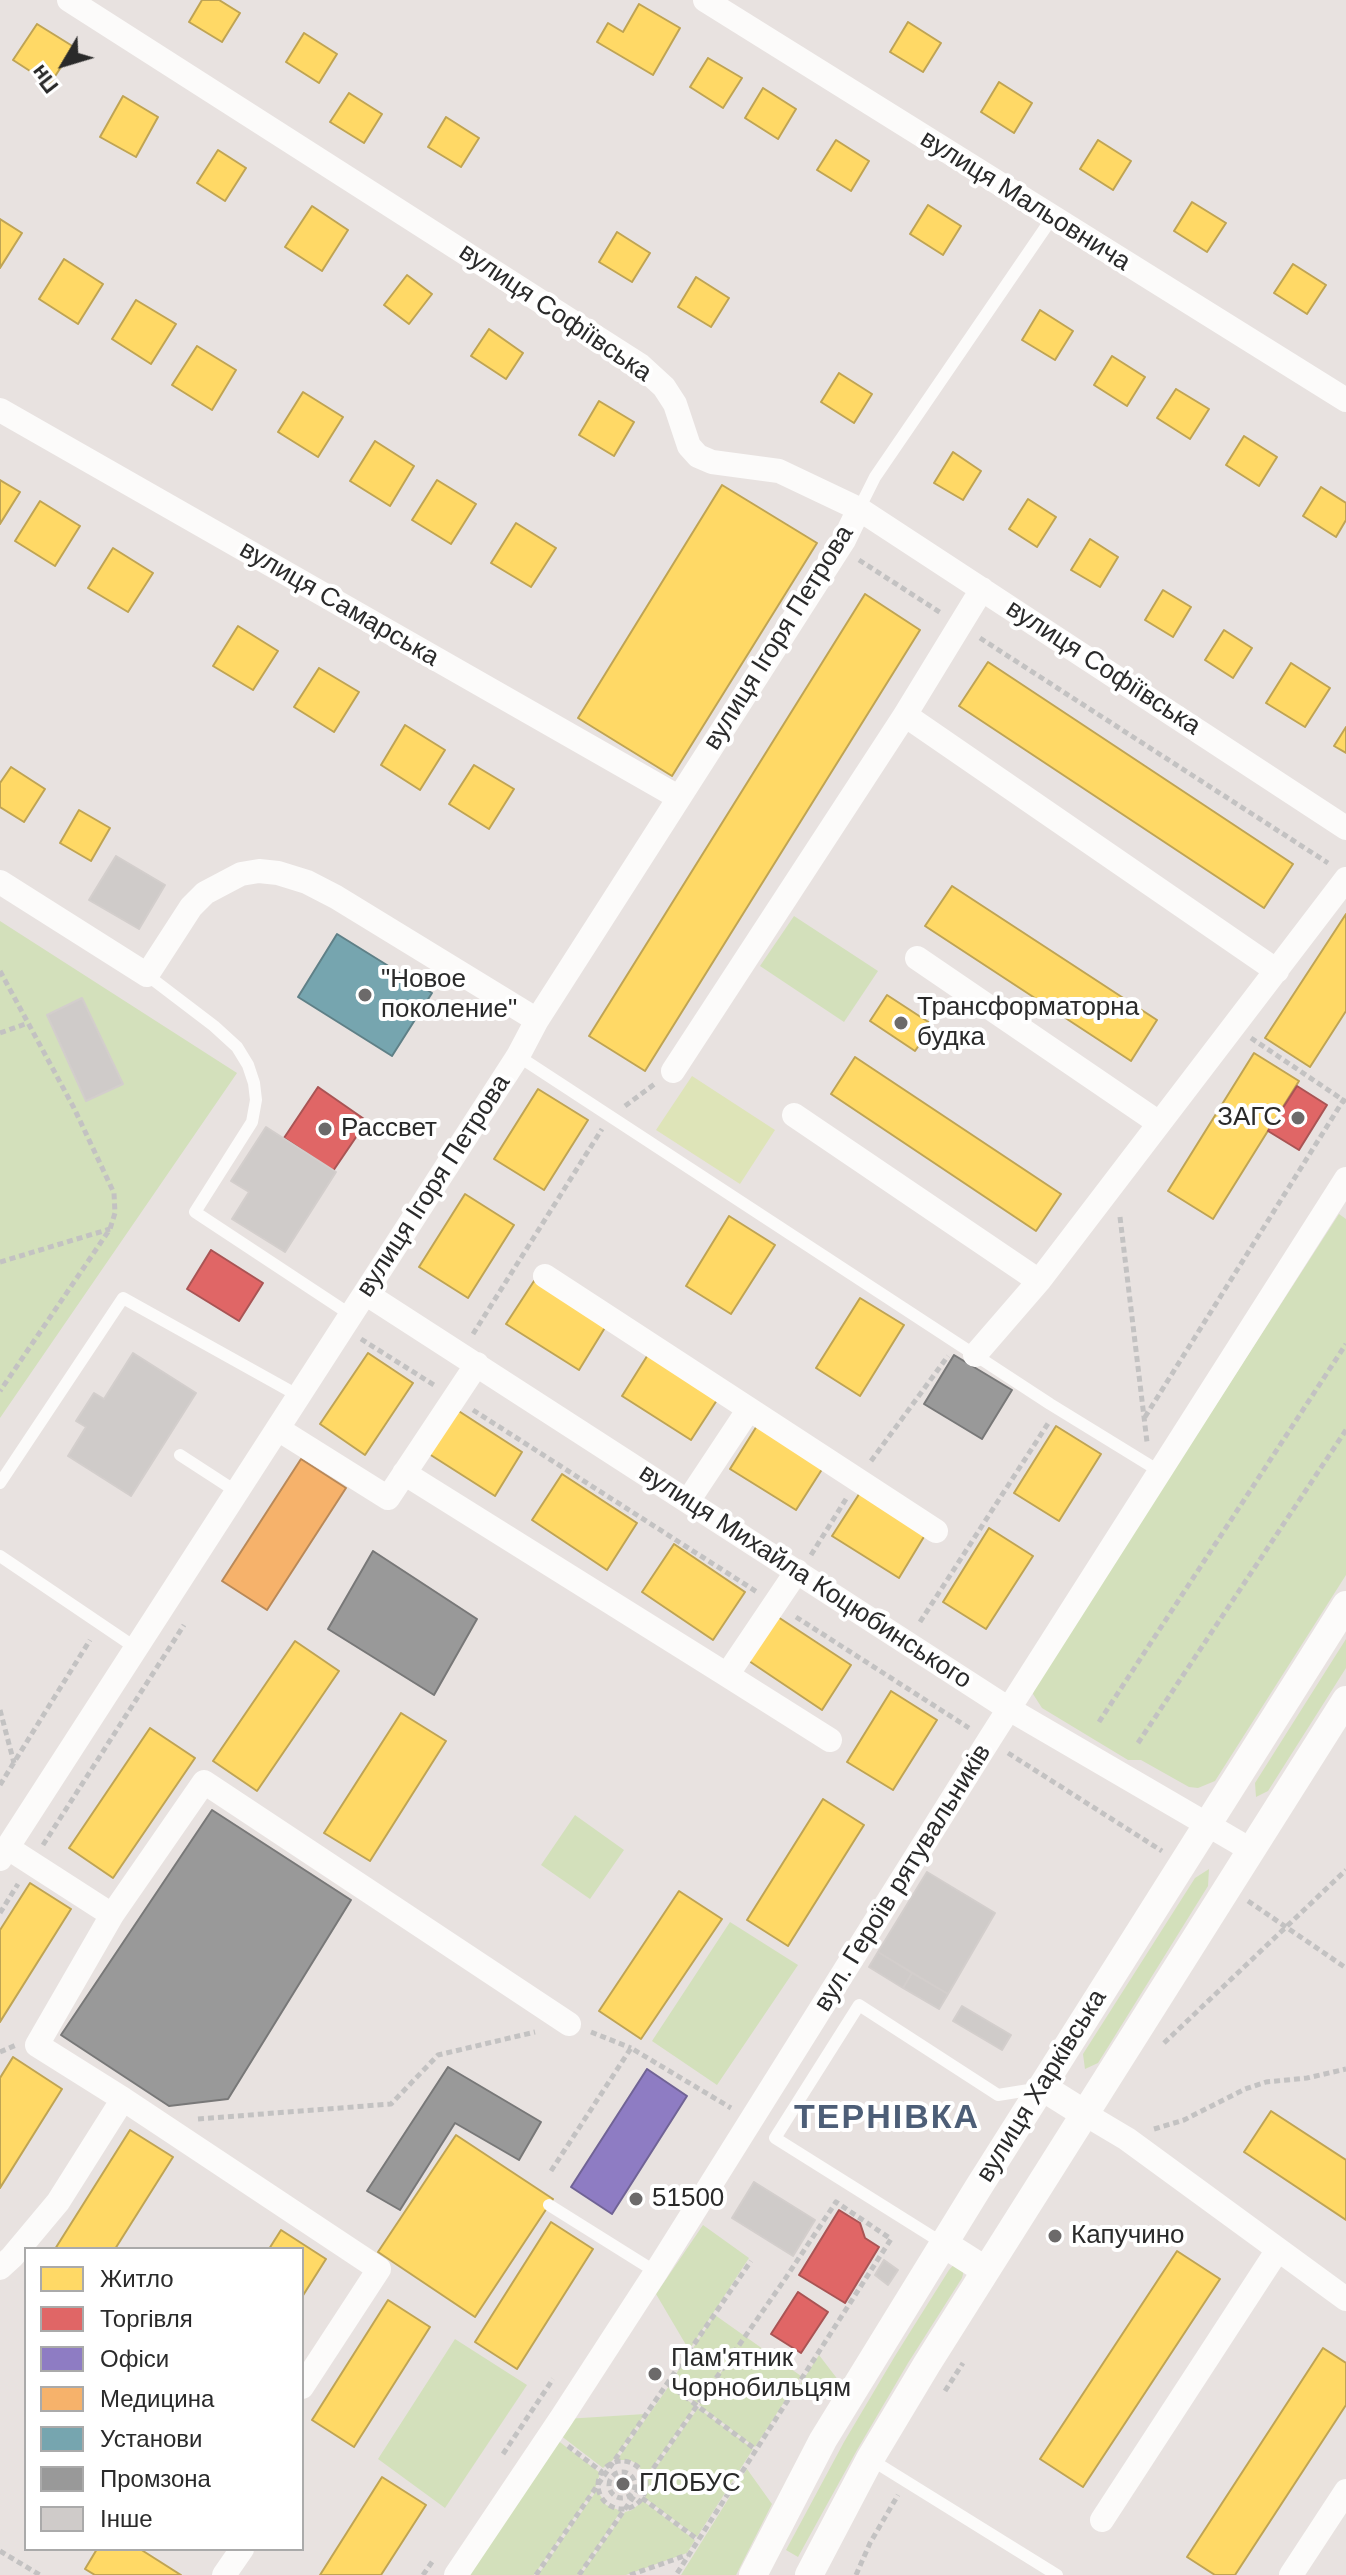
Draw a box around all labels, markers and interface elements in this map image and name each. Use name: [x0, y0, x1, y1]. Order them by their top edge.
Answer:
north arrow: [24, 24, 104, 104]
text: Пн: [26, 60, 64, 98]
street label: вулиця Мальовнича: [914, 124, 1136, 278]
street label: вулиця Софіївська: [453, 237, 657, 389]
street label: вулиця Ігоря Петрова: [697, 520, 861, 756]
street label: вулиця Самарська: [234, 534, 444, 674]
street label: вулиця Софіївська: [1000, 593, 1206, 743]
place label: "Новое поколение": [381, 964, 517, 1026]
marker: "Новое поколение": [356, 986, 374, 1004]
place label: Трансформаторна будка: [917, 992, 1139, 1054]
marker: Трансформаторна будка: [892, 1014, 910, 1032]
street label: вулиця Ігоря Петрова: [350, 1069, 518, 1303]
place label: ЗАГС: [1217, 1102, 1282, 1134]
marker: ЗАГС: [1289, 1109, 1307, 1127]
place label: Рассвет: [341, 1113, 437, 1145]
marker: Рассвет: [316, 1120, 334, 1138]
street label: вулиця Михайла Коцюбинського: [633, 1458, 977, 1696]
street label: вул. Героїв рятувальників: [808, 1739, 998, 2017]
street label: вулиця Харківська: [970, 1984, 1114, 2188]
district label: ТЕРНІВКА: [794, 2099, 980, 2139]
place label: 51500: [652, 2183, 724, 2215]
marker: 51500: [627, 2190, 645, 2208]
place label: Капучино: [1071, 2220, 1185, 2252]
marker: Капучино: [1046, 2227, 1064, 2245]
legend: [24, 2247, 304, 2551]
text: Житло: [100, 2265, 174, 2292]
text: Торгівля: [100, 2305, 193, 2332]
place label: Пам'ятник Чорнобильцям: [671, 2343, 851, 2404]
text: Офіси: [100, 2345, 169, 2372]
marker: Пам'ятник Чорнобильцям: [646, 2365, 664, 2383]
text: Медицина: [100, 2385, 214, 2412]
text: Установи: [100, 2425, 202, 2452]
text: Промзона: [100, 2465, 211, 2492]
place label: ГЛОБУС: [639, 2468, 741, 2500]
marker: ГЛОБУС: [614, 2475, 632, 2493]
text: Інше: [100, 2505, 153, 2532]

